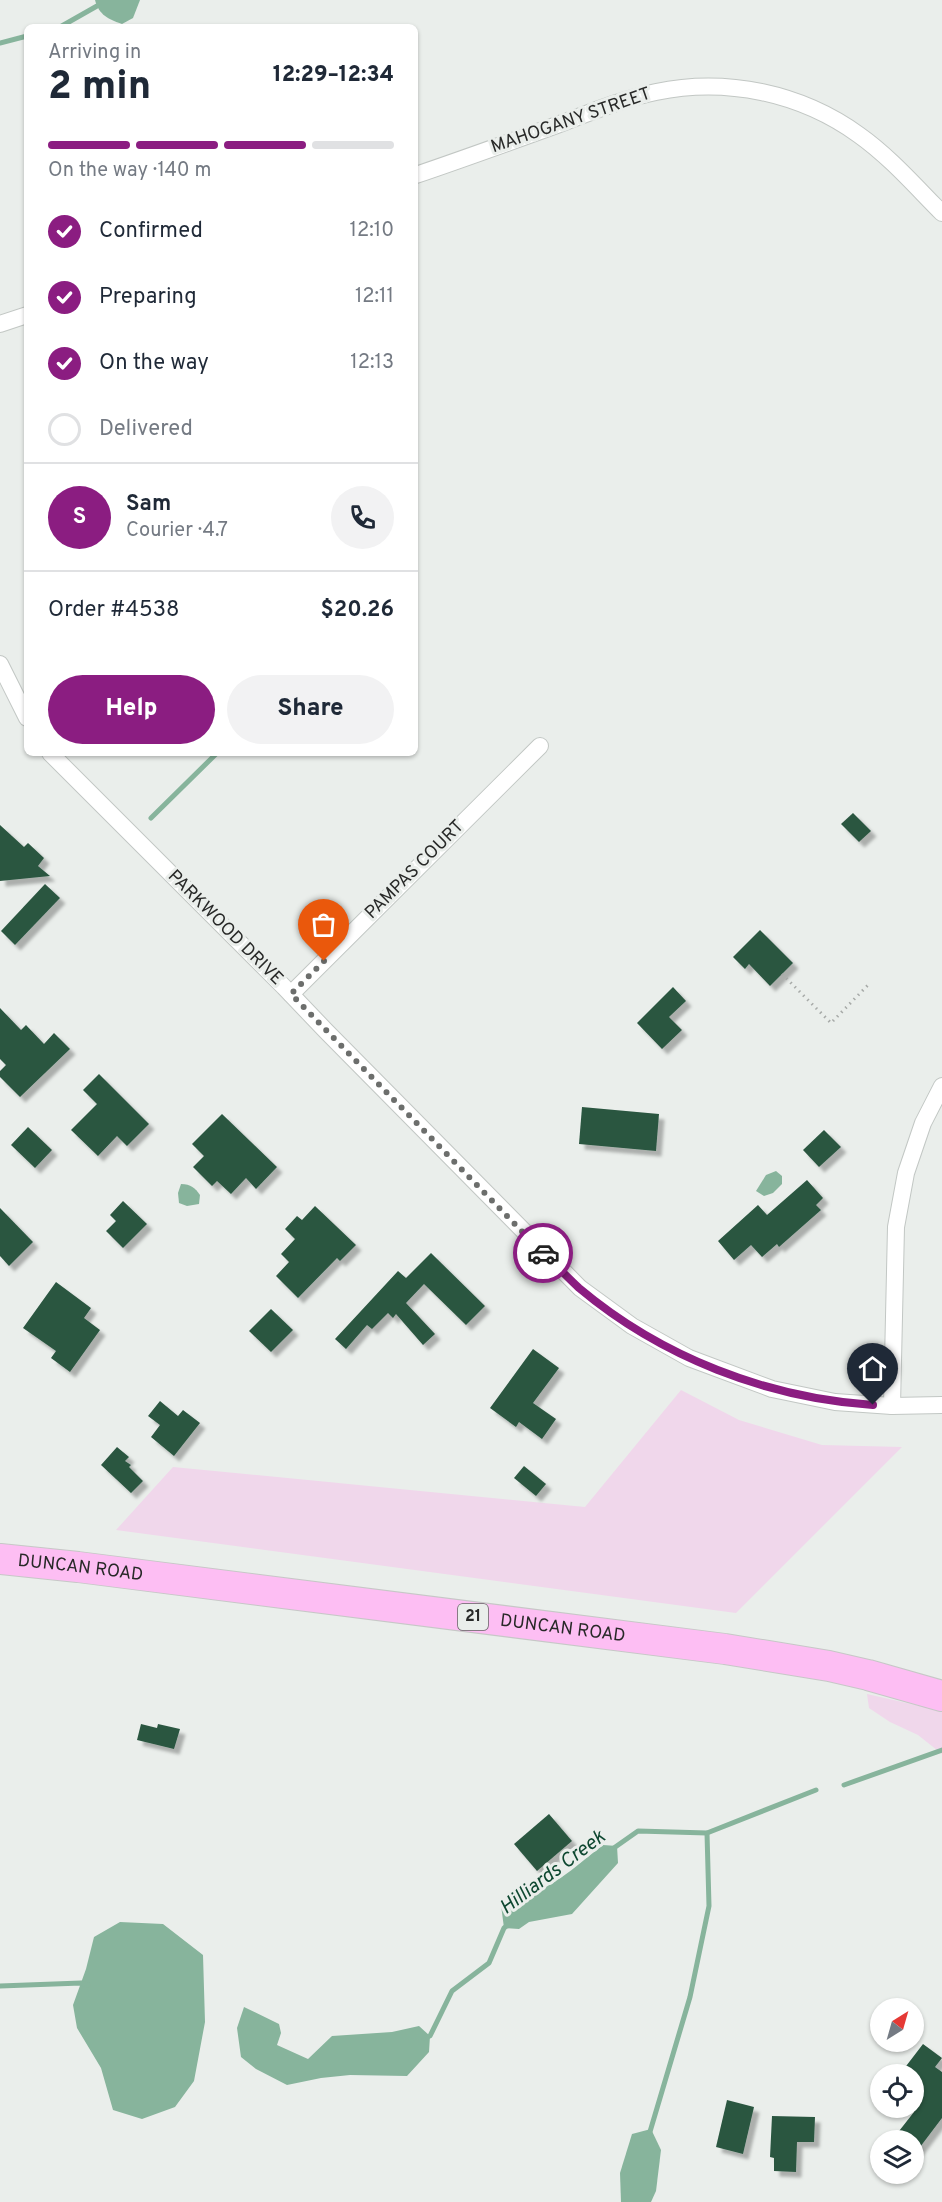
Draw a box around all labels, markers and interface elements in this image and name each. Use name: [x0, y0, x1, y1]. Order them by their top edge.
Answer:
text: Arriving in: [48, 40, 141, 66]
text: 12:29–12:34: [273, 62, 394, 89]
text: 2 min: [48, 64, 151, 113]
street label: MAHOGANY STREET: [488, 83, 654, 159]
text: On the way · 140 m: [48, 158, 211, 184]
icon: check: [48, 215, 81, 248]
text: Confirmed: [99, 218, 203, 245]
text: 12:10: [350, 218, 394, 244]
icon: check: [48, 281, 81, 314]
text: Preparing: [99, 284, 197, 311]
text: 12:11: [355, 284, 394, 310]
icon: check: [48, 347, 81, 380]
text: On the way: [99, 350, 209, 377]
text: 12:13: [350, 350, 394, 376]
text: Delivered: [99, 416, 193, 443]
button: phone: [331, 486, 394, 549]
text: Sam: [126, 491, 171, 518]
text: S: [73, 504, 86, 531]
text: Courier · 4.7: [126, 518, 228, 544]
text: Order #4538: [48, 597, 179, 624]
text: $20.26: [320, 597, 394, 624]
button: Help: [48, 675, 215, 744]
button: Share: [227, 675, 394, 744]
street label: PAMPAS COURT: [361, 816, 469, 924]
street label: PARKWOOD DRIVE: [162, 865, 288, 991]
pin: [298, 899, 349, 961]
icon: bag: [307, 908, 340, 941]
courier: [513, 1223, 573, 1283]
icon: car: [527, 1237, 560, 1270]
pin: [847, 1343, 898, 1405]
icon: home: [856, 1352, 889, 1385]
street label: DUNCAN ROAD: [17, 1549, 145, 1587]
road number: 21: [458, 1604, 488, 1630]
street label: DUNCAN ROAD: [499, 1609, 627, 1648]
water label: Hilliards Creek: [495, 1824, 612, 1921]
north arrow: [870, 1998, 924, 2052]
map controls: [870, 1998, 924, 2184]
button: locate: [870, 2064, 924, 2118]
button: layers: [870, 2130, 924, 2184]

